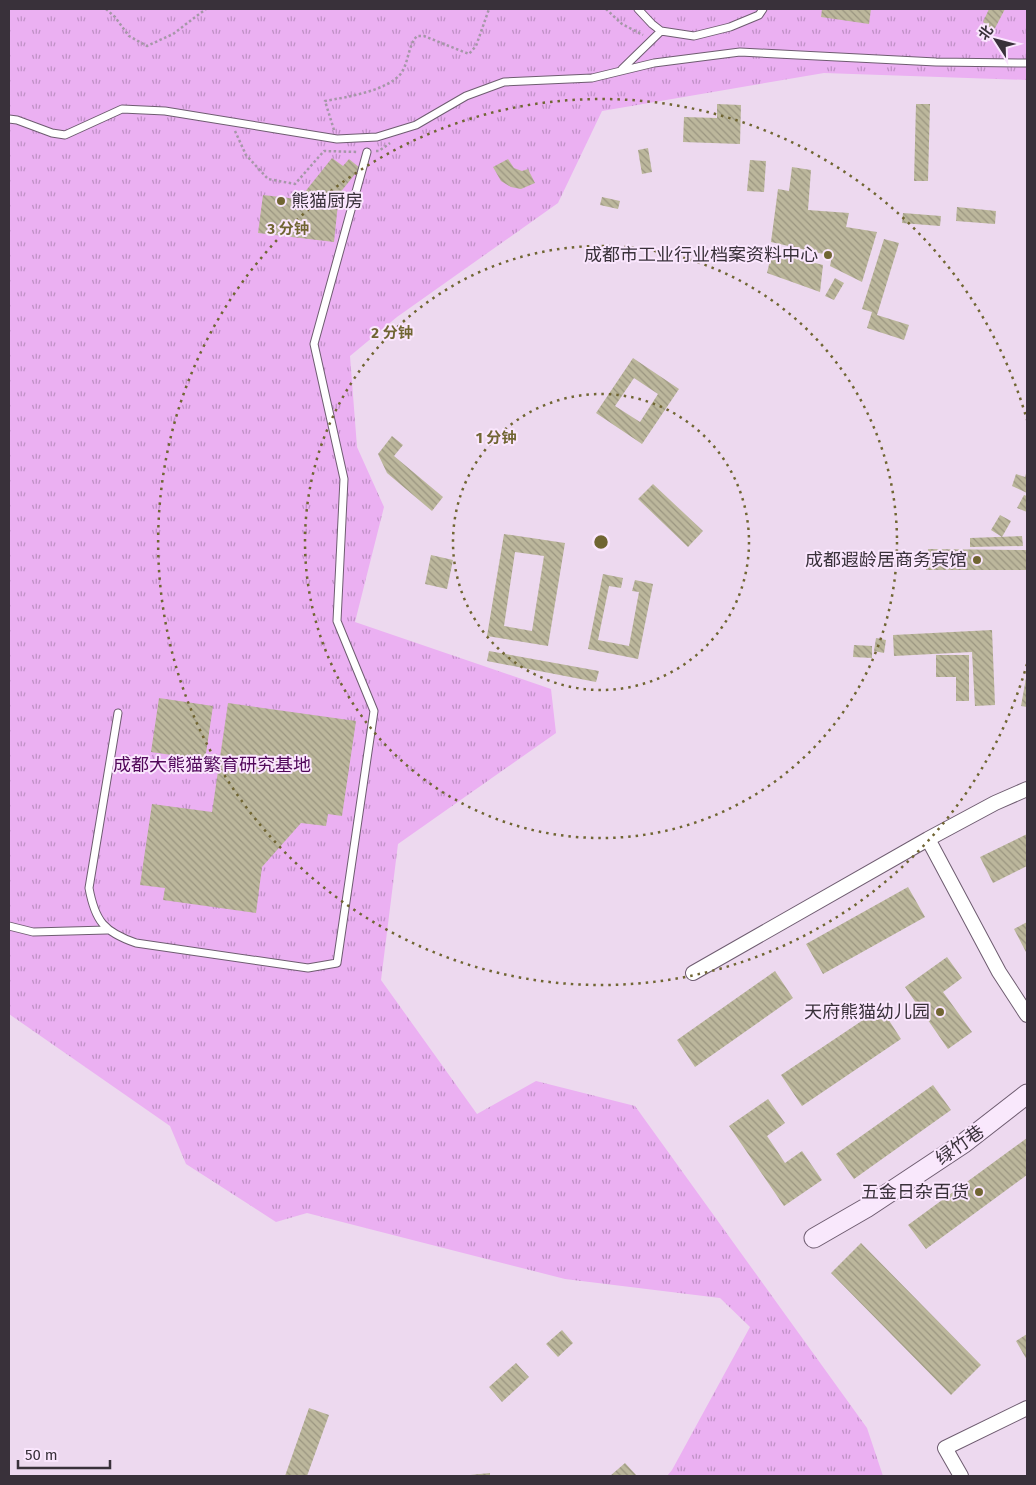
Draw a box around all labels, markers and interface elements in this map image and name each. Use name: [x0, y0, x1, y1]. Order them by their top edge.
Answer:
north arrow: [971, 15, 1021, 65]
text: 北: [975, 22, 997, 43]
place label: 熊猫厨房: [291, 190, 363, 212]
marker: 熊猫厨房: [275, 195, 287, 207]
text: 3 分钟: [266, 220, 309, 238]
place label: 成都市工业行业档案资料中心: [584, 244, 818, 266]
marker: 成都市工业行业档案资料中心: [822, 249, 834, 261]
text: 2 分钟: [371, 324, 413, 342]
text: 1 分钟: [476, 429, 516, 447]
centre of rings: [592, 533, 610, 551]
place label: 成都遐龄居商务宾馆: [805, 549, 967, 571]
marker: 成都遐龄居商务宾馆: [971, 554, 983, 566]
park label: 成都大熊猫繁育研究基地: [113, 754, 311, 776]
place label: 天府熊猫幼儿园: [804, 1001, 930, 1023]
marker: 天府熊猫幼儿园: [934, 1006, 946, 1018]
street label: 绿竹巷: [932, 1121, 988, 1169]
place label: 五金日杂百货: [861, 1181, 969, 1203]
marker: 五金日杂百货: [973, 1186, 985, 1198]
scale bar: [18, 1438, 110, 1470]
text: 50 m: [25, 1446, 58, 1464]

